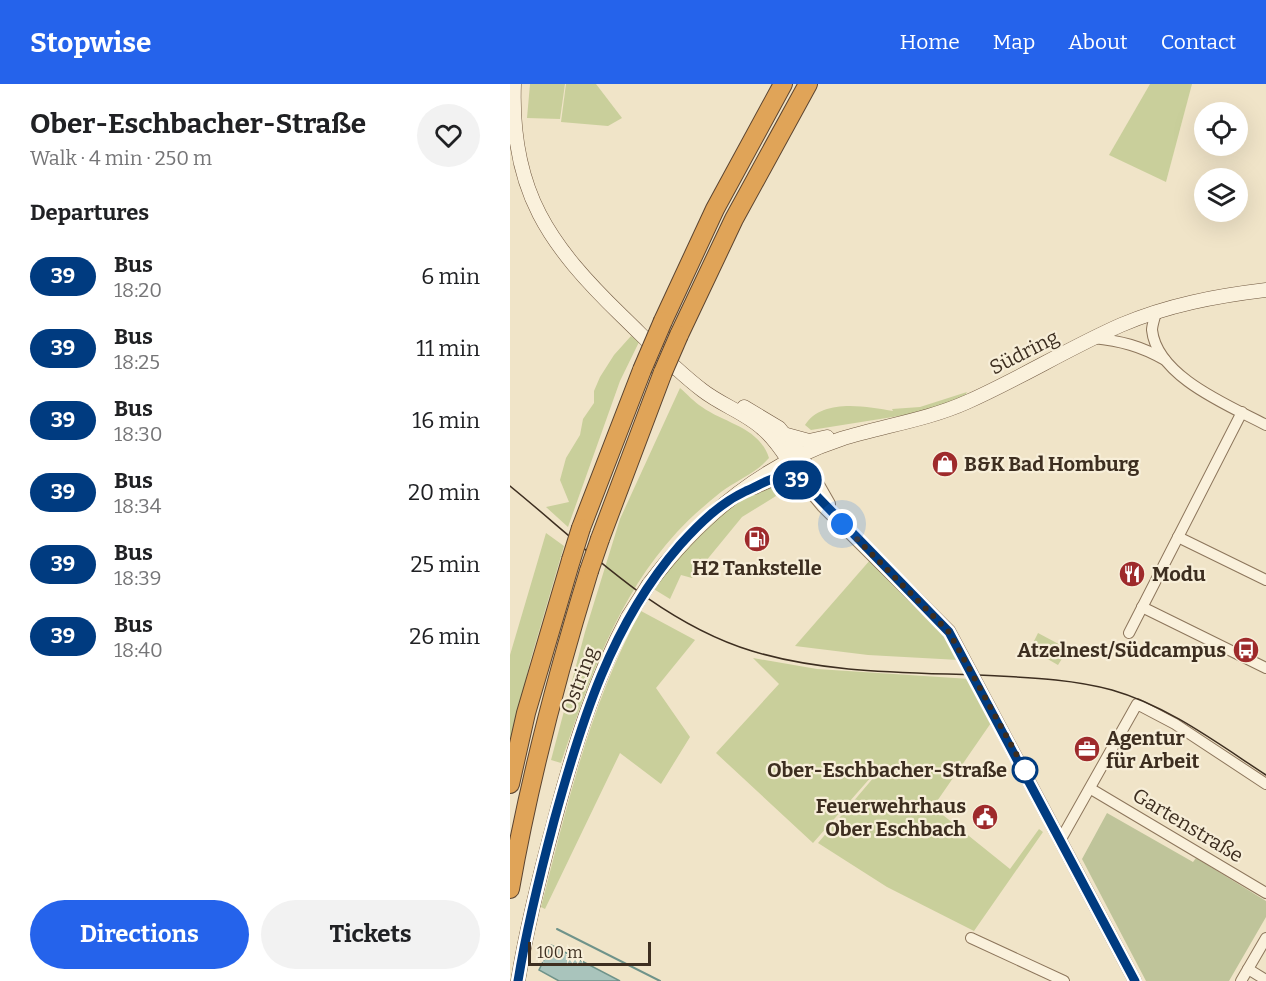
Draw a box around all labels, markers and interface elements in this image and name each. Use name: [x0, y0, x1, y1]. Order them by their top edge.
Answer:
text: Stopwise: [30, 26, 151, 59]
text: Home: [900, 29, 960, 55]
text: Map: [993, 29, 1035, 55]
text: About: [1068, 29, 1128, 55]
text: Contact: [1161, 29, 1236, 55]
map controls: [1194, 102, 1248, 222]
button: locate: [1194, 102, 1248, 156]
button: heart: [417, 104, 480, 167]
text: Ober-Eschbacher-Straße: [30, 107, 366, 140]
text: Walk · 4 min · 250 m: [30, 146, 212, 170]
button: layers: [1194, 168, 1248, 222]
text: Departures: [30, 199, 149, 226]
text: Bus: [114, 251, 153, 278]
text: 39: [51, 263, 75, 289]
text: 6 min: [421, 263, 480, 290]
text: 18:20: [114, 278, 162, 302]
text: Bus: [114, 323, 153, 350]
street label: Südring: [985, 324, 1063, 380]
text: 39: [51, 335, 75, 361]
text: 11 min: [416, 335, 480, 362]
text: 18:25: [114, 350, 160, 374]
text: Bus: [114, 395, 153, 422]
text: 39: [51, 407, 75, 433]
text: 16 min: [412, 407, 480, 434]
text: 18:30: [114, 422, 163, 446]
shop icon: B&K Bad Homburg: [930, 449, 960, 479]
place label: B&K Bad Homburg: [964, 452, 1140, 476]
line badge: 39: [770, 460, 824, 500]
text: Bus: [114, 467, 153, 494]
text: 39: [785, 467, 809, 493]
text: 39: [51, 479, 75, 505]
text: 20 min: [408, 479, 480, 506]
text: 18:34: [114, 494, 161, 518]
your location: [827, 509, 857, 539]
fuel station icon: H2 Tankstelle: [742, 524, 772, 554]
text: Bus: [114, 539, 153, 566]
text: 39: [51, 551, 75, 577]
text: 25 min: [410, 551, 480, 578]
place label: H2 Tankstelle: [692, 556, 822, 580]
restaurant icon: Modu: [1117, 559, 1147, 589]
place label: Modu: [1152, 562, 1206, 586]
text: 18:39: [114, 566, 161, 590]
text: Bus: [114, 611, 153, 638]
text: 39: [51, 623, 75, 649]
text: 26 min: [409, 623, 480, 650]
bus stop icon: Atzelnest/Südcampus: [1231, 635, 1261, 665]
text: 18:40: [114, 638, 163, 662]
place label: Atzelnest/Südcampus: [1017, 638, 1226, 662]
street label: Ostring: [555, 643, 603, 717]
place label: Agentur für Arbeit: [1106, 726, 1199, 773]
office icon: Agentur für Arbeit: [1072, 734, 1102, 764]
marker: Ober-Eschbacher-Straße: [1012, 757, 1038, 783]
place label: Ober-Eschbacher-Straße: [767, 758, 1007, 782]
street label: Gartenstraße: [1128, 783, 1248, 867]
place label: Feuerwehrhaus Ober Eschbach: [816, 794, 966, 841]
public building icon: Feuerwehrhaus Ober Eschbach: [970, 802, 1000, 832]
button: Directions: [30, 900, 249, 969]
button: Tickets: [261, 900, 480, 969]
scale bar: [528, 939, 651, 966]
text: 100 m: [537, 943, 582, 962]

